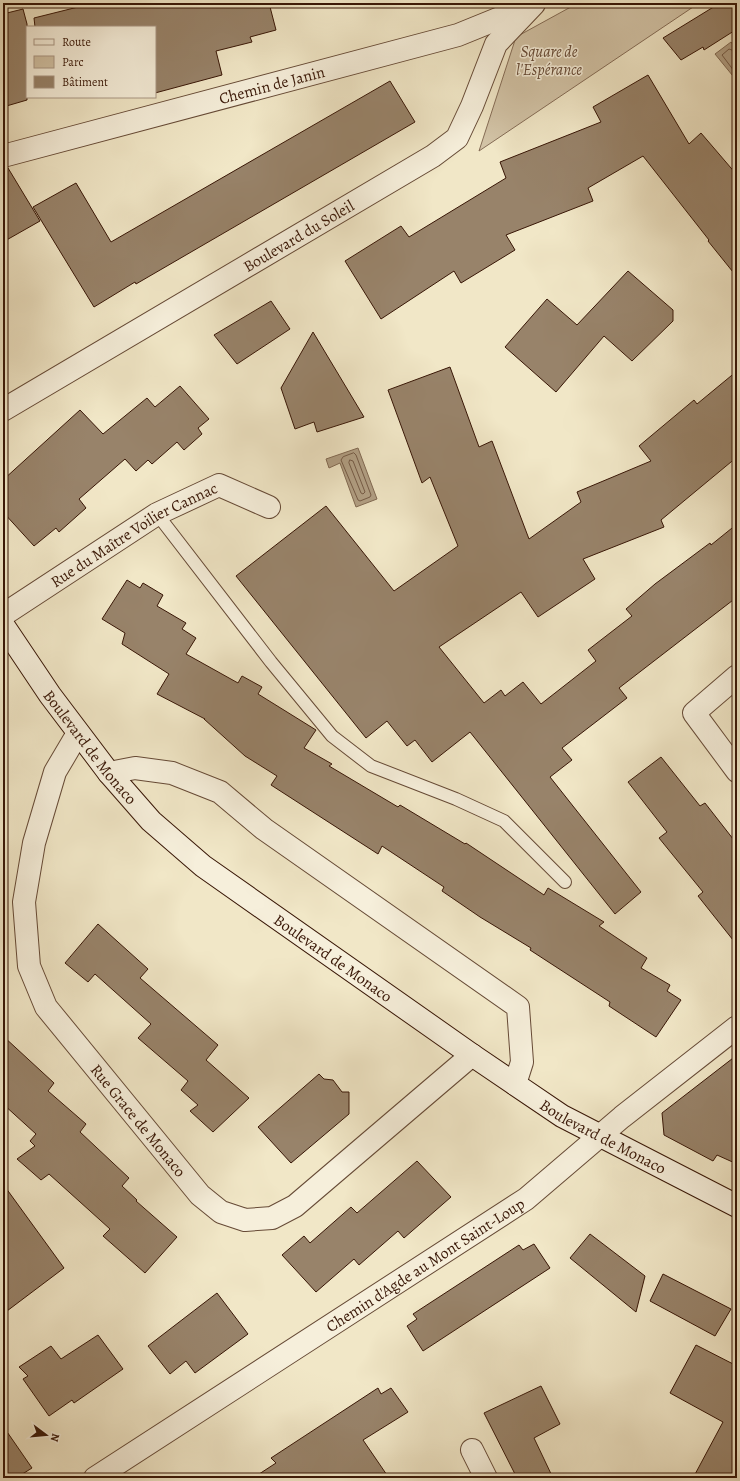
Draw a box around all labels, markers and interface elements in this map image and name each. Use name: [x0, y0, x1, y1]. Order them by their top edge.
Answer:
legend: [26, 26, 156, 98]
text: Route: [62, 34, 91, 50]
park label: Square de l'Espérance: [516, 41, 582, 81]
text: Parc: [62, 54, 84, 70]
street label: Chemin de Janin: [217, 61, 328, 110]
text: Bâtiment: [62, 74, 108, 90]
street label: Boulevard du Soleil: [239, 195, 358, 278]
street label: Rue du Maître Voilier Cannac: [46, 477, 221, 593]
street label: Boulevard de Monaco: [38, 685, 142, 809]
street label: Boulevard de Monaco: [269, 909, 396, 1008]
street label: Rue Grace de Monaco: [85, 1060, 191, 1182]
street label: Boulevard de Monaco: [535, 1094, 670, 1180]
street label: Chemin d'Agde au Mont Saint-Loup: [322, 1193, 529, 1338]
north arrow: [26, 1415, 66, 1455]
text: N: [47, 1432, 63, 1444]

